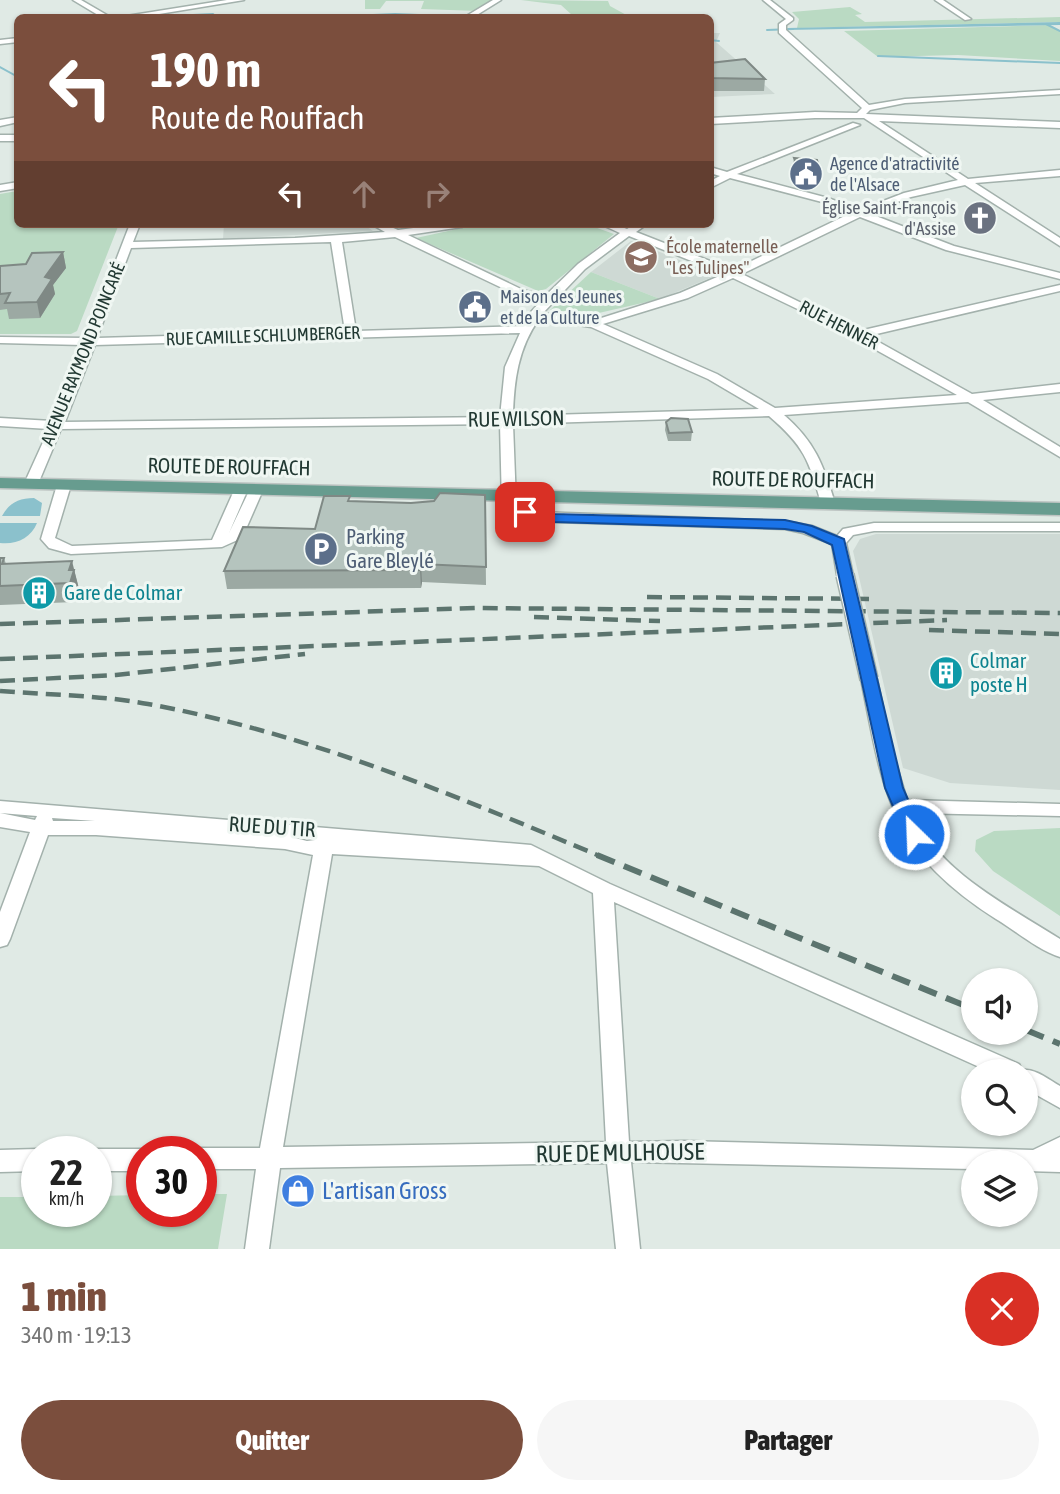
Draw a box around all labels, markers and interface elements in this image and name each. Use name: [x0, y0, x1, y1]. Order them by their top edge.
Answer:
text: 190 m: [150, 41, 261, 97]
icon: left: [35, 42, 126, 133]
text: Route de Rouffach: [150, 99, 364, 136]
place label: Agence d'atractivité de l'Alsace: [830, 153, 959, 195]
public building icon: Agence d'atractivité de l'Alsace: [787, 155, 825, 193]
icon: left: [272, 175, 310, 213]
icon: ahead: [345, 175, 383, 213]
icon: right: [418, 175, 456, 213]
place label: Église Saint-François d'Assise: [822, 197, 956, 239]
church icon: Église Saint-François d'Assise: [961, 199, 999, 237]
place label: École maternelle "Les Tulipes": [666, 236, 778, 278]
school or university icon: École maternelle "Les Tulipes": [622, 238, 660, 276]
street label: AVENUE RAYMOND POINCARÉ: [36, 259, 129, 448]
place label: Maison des Jeunes et de la Culture: [500, 286, 622, 328]
public building icon: Maison des Jeunes et de la Culture: [456, 288, 494, 326]
street label: RUE HENNER: [796, 296, 882, 353]
street label: RUE CAMILLE SCHLUMBERGER: [165, 322, 360, 349]
street label: RUE WILSON: [467, 405, 565, 431]
street label: ROUTE DE ROUFFACH: [147, 453, 311, 479]
street label: ROUTE DE ROUFFACH: [711, 466, 875, 492]
pin: [495, 482, 555, 542]
icon: arrive: [506, 493, 544, 531]
place label: Parking Gare Bleylé: [346, 524, 434, 572]
parking icon: Parking Gare Bleylé: [302, 530, 340, 568]
building icon: Gare de Colmar: [20, 574, 58, 612]
place label: Gare de Colmar: [64, 580, 183, 604]
place label: Colmar poste H: [970, 648, 1028, 696]
building icon: Colmar poste H: [927, 654, 965, 692]
position arrow: [877, 797, 951, 871]
street label: RUE DU TIR: [228, 811, 317, 841]
map controls: [961, 968, 1038, 1227]
button: sound: [961, 968, 1038, 1045]
button: search: [961, 1059, 1038, 1136]
speed limit sign: 30: [126, 1136, 217, 1227]
street label: RUE DE MULHOUSE: [535, 1138, 705, 1167]
button: layers: [961, 1150, 1038, 1227]
text: 22: [50, 1152, 83, 1192]
shop icon: L'artisan Gross: [279, 1172, 317, 1210]
place label: L'artisan Gross: [322, 1177, 447, 1204]
text: km/h: [49, 1188, 84, 1209]
text: 1 min: [21, 1272, 107, 1320]
button: close: [965, 1272, 1039, 1346]
text: 340 m · 19:13: [21, 1322, 132, 1348]
button: Quitter: [21, 1400, 523, 1480]
button: Partager: [537, 1400, 1039, 1480]

